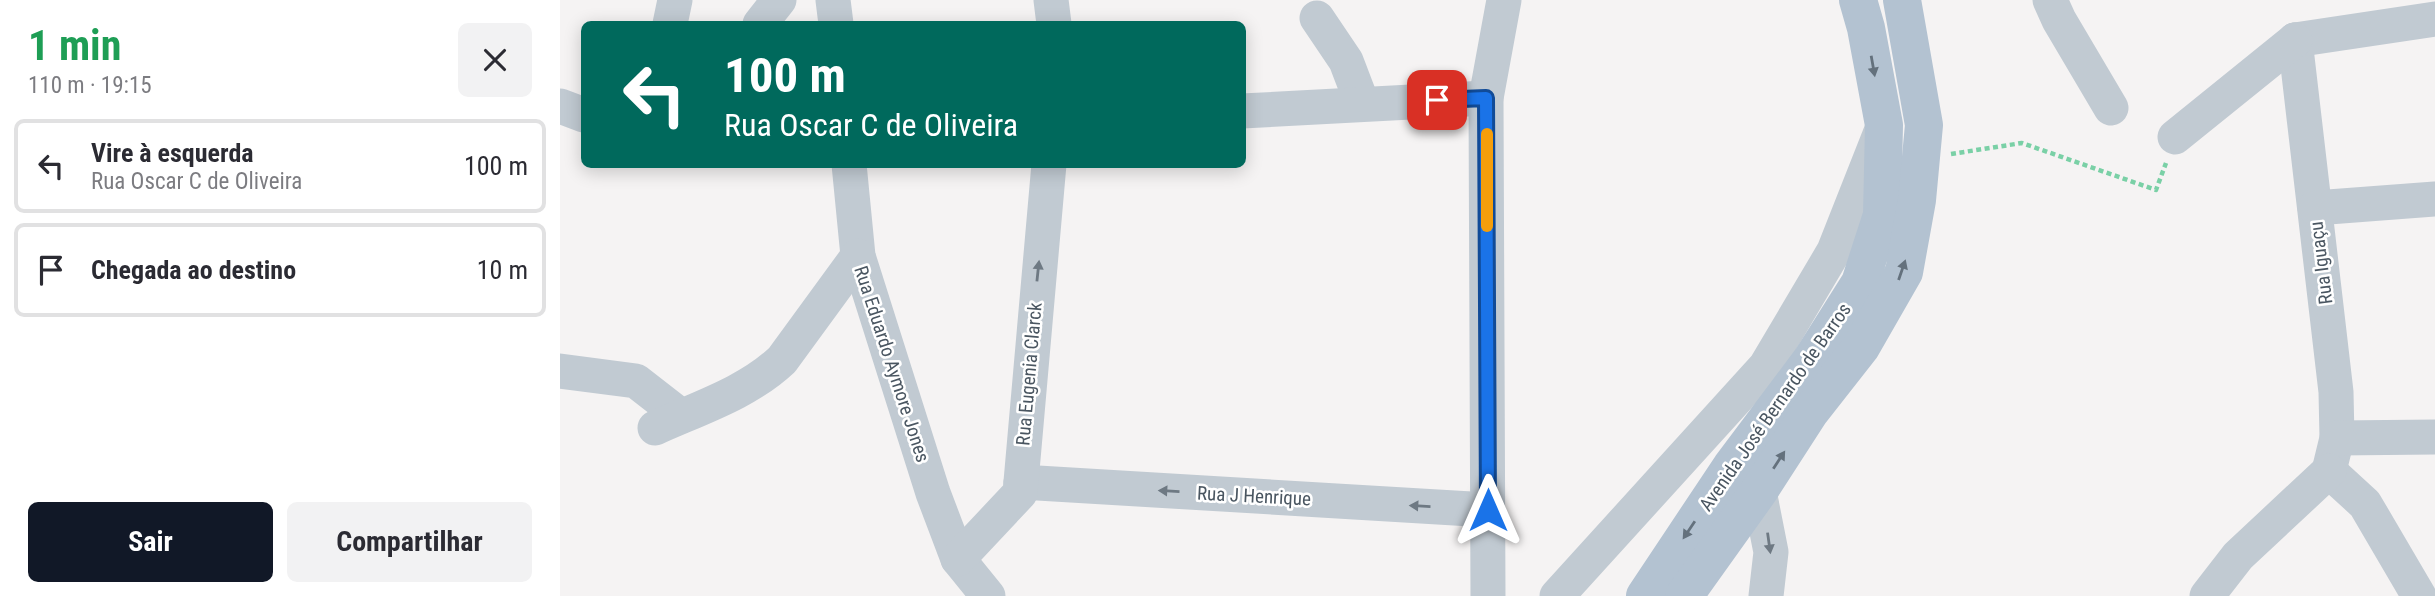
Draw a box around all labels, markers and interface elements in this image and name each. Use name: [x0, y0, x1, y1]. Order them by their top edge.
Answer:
text: 1 min: [28, 21, 121, 70]
button: close: [458, 23, 532, 97]
text: 100 m: [724, 47, 846, 104]
icon: left: [609, 49, 700, 140]
one-way arrow: [1868, 56, 1879, 78]
pin: [1407, 70, 1467, 130]
text: 110 m · 19:15: [28, 72, 152, 99]
icon: arrive: [1418, 81, 1456, 119]
text: Rua Oscar C de Oliveira: [724, 106, 1018, 144]
text: Vire à esquerda: [91, 138, 254, 168]
icon: left: [32, 147, 70, 185]
text: 100 m: [464, 151, 528, 181]
text: Rua Oscar C de Oliveira: [91, 168, 302, 195]
street label: Rua Iguaçu: [2305, 220, 2337, 306]
icon: arrive: [32, 251, 70, 289]
text: Chegada ao destino: [91, 255, 296, 285]
text: 10 m: [477, 255, 528, 285]
one-way arrow: [1033, 259, 1044, 281]
one-way arrow: [1897, 259, 1908, 280]
street label: Rua Eduardo Aymore Jones: [849, 263, 935, 465]
street label: Avenida José Bernardo de Barros: [1694, 299, 1856, 515]
street label: Rua Eugenia Clarck: [1011, 301, 1047, 447]
one-way arrow: [1773, 450, 1786, 470]
position arrow: [1451, 473, 1525, 547]
street label: Rua J Henrique: [1197, 482, 1312, 510]
one-way arrow: [1158, 485, 1180, 496]
one-way arrow: [1409, 500, 1431, 511]
button: Sair: [28, 502, 273, 582]
button: Compartilhar: [287, 502, 532, 582]
one-way arrow: [1682, 521, 1696, 539]
one-way arrow: [1763, 532, 1774, 554]

